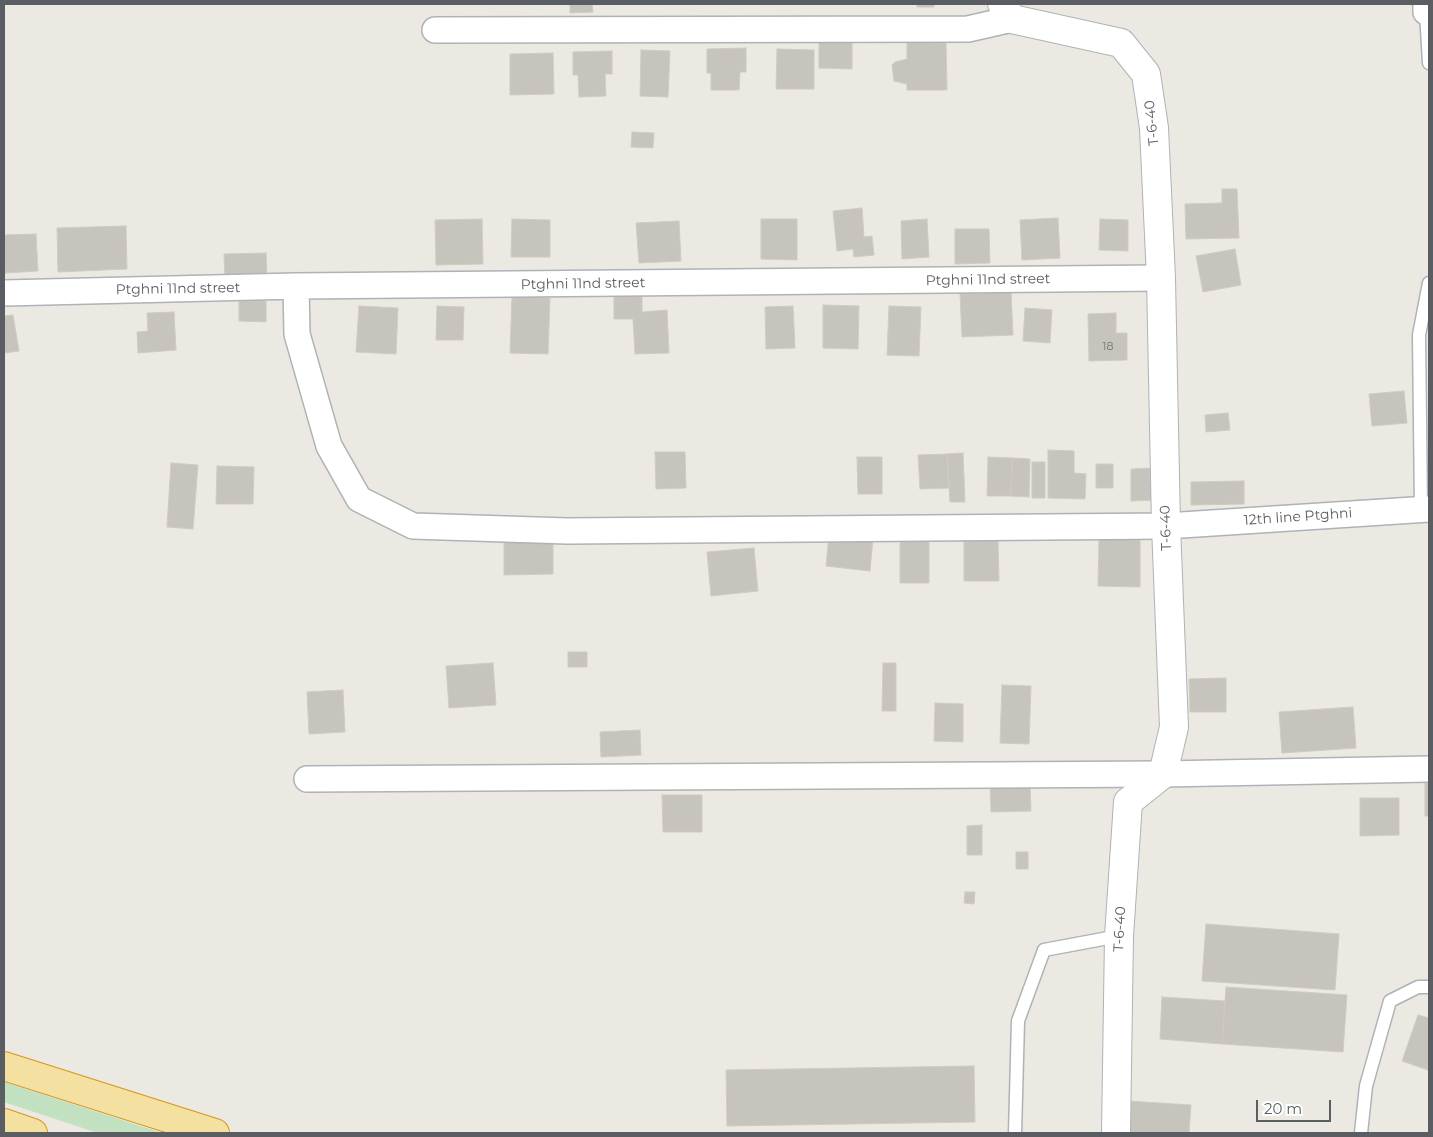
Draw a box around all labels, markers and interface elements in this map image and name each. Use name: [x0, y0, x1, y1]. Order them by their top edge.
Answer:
street label: T-6-40: [1141, 99, 1163, 147]
street label: Ptghni 11nd street: [925, 271, 1051, 289]
street label: Ptghni 11nd street: [520, 275, 646, 293]
street label: Ptghni 11nd street: [115, 280, 241, 298]
house number: 18: [1103, 340, 1113, 354]
street label: T-6-40: [1157, 505, 1175, 551]
street label: 12th line Ptghni: [1243, 505, 1353, 529]
street label: T-6-40: [1110, 906, 1130, 952]
scale bar: [1258, 1090, 1333, 1122]
text: 20 m: [1264, 1099, 1302, 1118]

